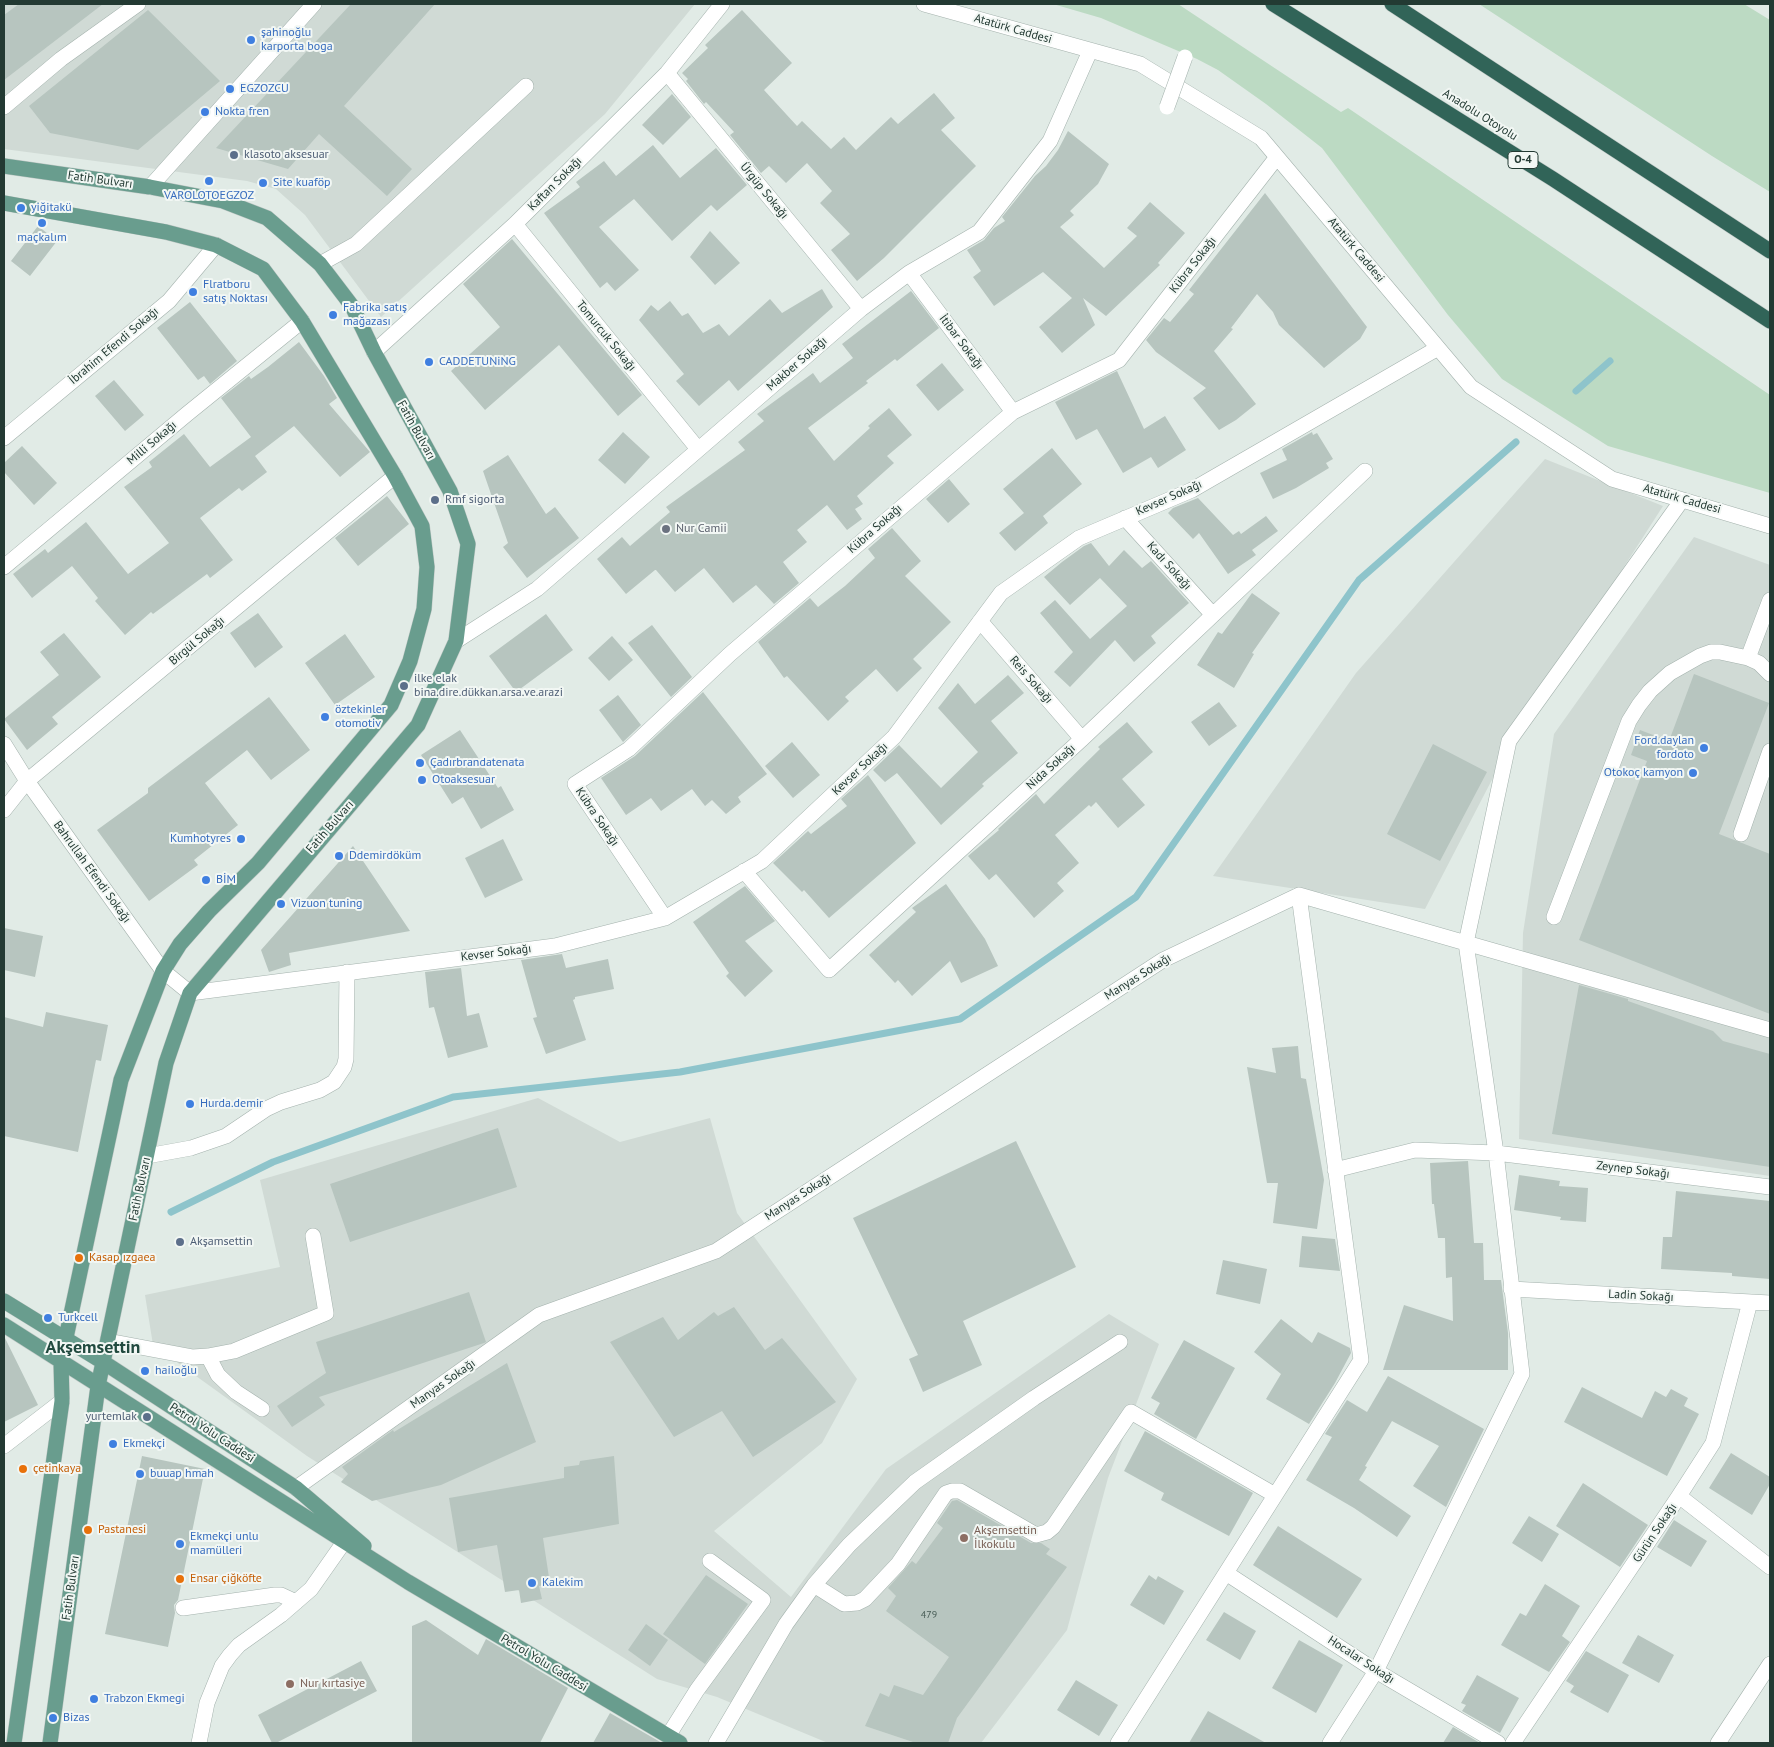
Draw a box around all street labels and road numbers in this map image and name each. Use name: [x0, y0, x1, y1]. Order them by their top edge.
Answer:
street label: Atatürk Caddesi: [972, 11, 1054, 47]
street label: Anadolu Otoyolu: [1440, 86, 1520, 144]
road number: O-4: [1508, 152, 1538, 168]
street label: Kaftan Sokağı: [525, 154, 585, 214]
street label: Ürgüp Sokağı: [737, 160, 791, 222]
street label: Fatih Bulvarı: [67, 168, 133, 192]
street label: Atatürk Caddesi: [1325, 215, 1387, 285]
street label: Kübra Sokağı: [1166, 234, 1220, 296]
street label: Tomurcuk Sokağı: [573, 298, 639, 374]
street label: İbrahim Efendi Sokağı: [66, 304, 162, 388]
street label: İtibar Sokağı: [936, 312, 986, 372]
street label: Makber Sokağı: [764, 334, 830, 394]
street label: Fatih Bulvarı: [394, 398, 438, 462]
street label: Milli Sokağı: [124, 418, 180, 468]
street label: Kevser Sokağı: [1134, 477, 1204, 519]
street label: Atatürk Caddesi: [1641, 481, 1723, 517]
street label: Kübra Sokağı: [845, 501, 905, 557]
street label: Kadı Sokağı: [1144, 539, 1194, 593]
street label: Birgül Sokağı: [166, 614, 228, 668]
street label: Reis Sokağı: [1006, 653, 1056, 707]
street label: Kevser Sokağı: [829, 740, 891, 798]
street label: Nida Sokağı: [1023, 741, 1079, 793]
street label: Kübra Sokağı: [572, 785, 622, 849]
street label: Fatih Bulvarı: [303, 798, 357, 856]
street label: Bahrullah Efendi Sokağı: [50, 818, 134, 926]
street label: Kevser Sokağı: [460, 942, 532, 964]
street label: Manyas Sokağı: [1102, 951, 1174, 1003]
street label: Fatih Bulvarı: [126, 1156, 154, 1222]
street label: Zeynep Sokağı: [1595, 1158, 1671, 1182]
street label: Manyas Sokağı: [762, 1170, 834, 1224]
street label: Ladin Sokağı: [1608, 1287, 1674, 1305]
street label: Manyas Sokağı: [408, 1356, 478, 1412]
street label: Petrol Yolu Caddesi: [167, 1400, 257, 1466]
street label: Gürün Sokağı: [1630, 1501, 1680, 1565]
street label: Fatih Bulvarı: [59, 1555, 83, 1621]
street label: Petrol Yolu Caddesi: [498, 1631, 590, 1695]
street label: Hocalar Sokağı: [1325, 1633, 1397, 1687]

